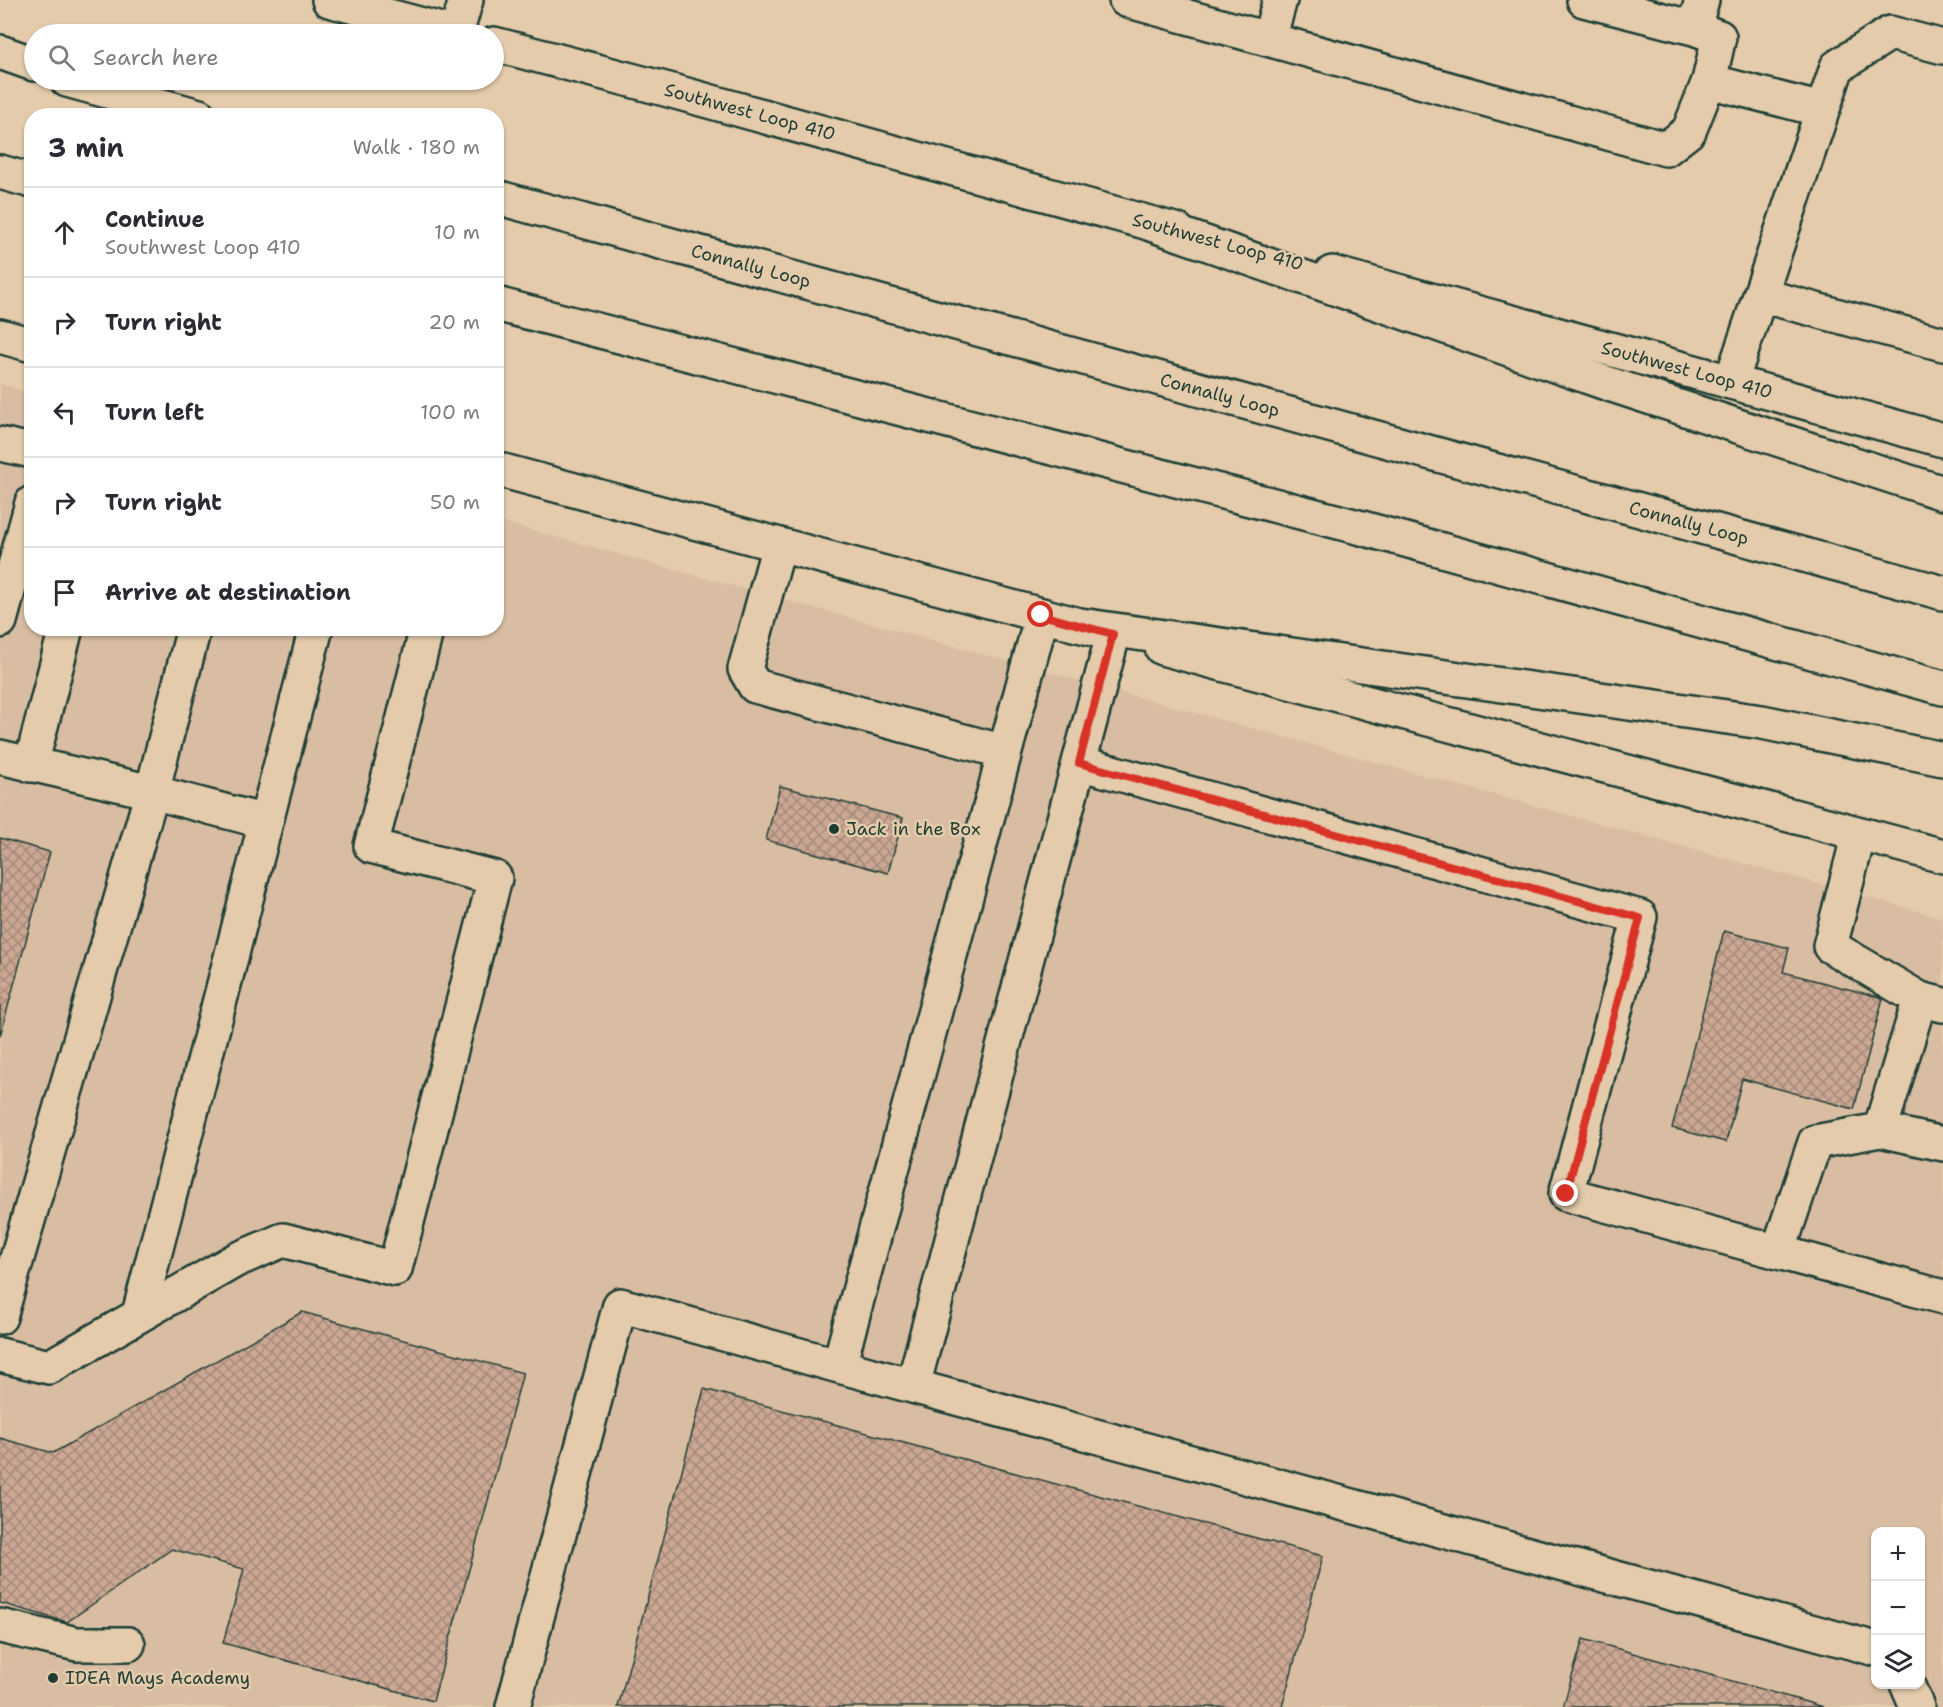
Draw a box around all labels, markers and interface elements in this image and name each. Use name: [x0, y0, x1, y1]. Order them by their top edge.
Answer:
search box: [24, 24, 504, 90]
icon: search: [45, 41, 78, 74]
text: Search here: [93, 43, 219, 72]
street label: Southwest Loop 410: [662, 78, 838, 146]
text: 3 min: [48, 130, 124, 165]
text: Walk · 180 m: [353, 134, 480, 160]
text: Continue: [105, 205, 205, 234]
street label: Southwest Loop 410: [1130, 208, 1306, 276]
icon: ahead: [48, 216, 81, 249]
text: 10 m: [434, 219, 480, 245]
text: Southwest Loop 410: [105, 234, 301, 260]
street label: Connally Loop: [689, 239, 813, 293]
icon: right: [48, 306, 81, 339]
text: Turn right: [105, 308, 222, 337]
text: 20 m: [429, 309, 480, 335]
street label: Southwest Loop 410: [1599, 336, 1775, 404]
street label: Connally Loop: [1158, 368, 1282, 422]
icon: left: [48, 396, 81, 429]
text: Turn left: [105, 398, 204, 427]
text: 100 m: [420, 399, 480, 425]
icon: right: [48, 486, 81, 519]
text: Turn right: [105, 488, 222, 517]
text: 50 m: [430, 489, 480, 515]
street label: Connally Loop: [1627, 496, 1751, 550]
icon: arrive: [48, 576, 81, 609]
text: Arrive at destination: [105, 578, 351, 607]
route start: [1027, 601, 1053, 627]
place label: Jack in the Box: [846, 817, 981, 841]
marker: Jack in the Box: [827, 822, 841, 836]
route end: [1552, 1180, 1578, 1206]
map controls: [1871, 1527, 1925, 1689]
button: +: [1871, 1527, 1925, 1581]
button: −: [1871, 1581, 1925, 1635]
button: layers: [1871, 1635, 1925, 1689]
place label: IDEA Mays Academy: [65, 1666, 250, 1690]
marker: IDEA Mays Academy: [46, 1671, 60, 1685]

